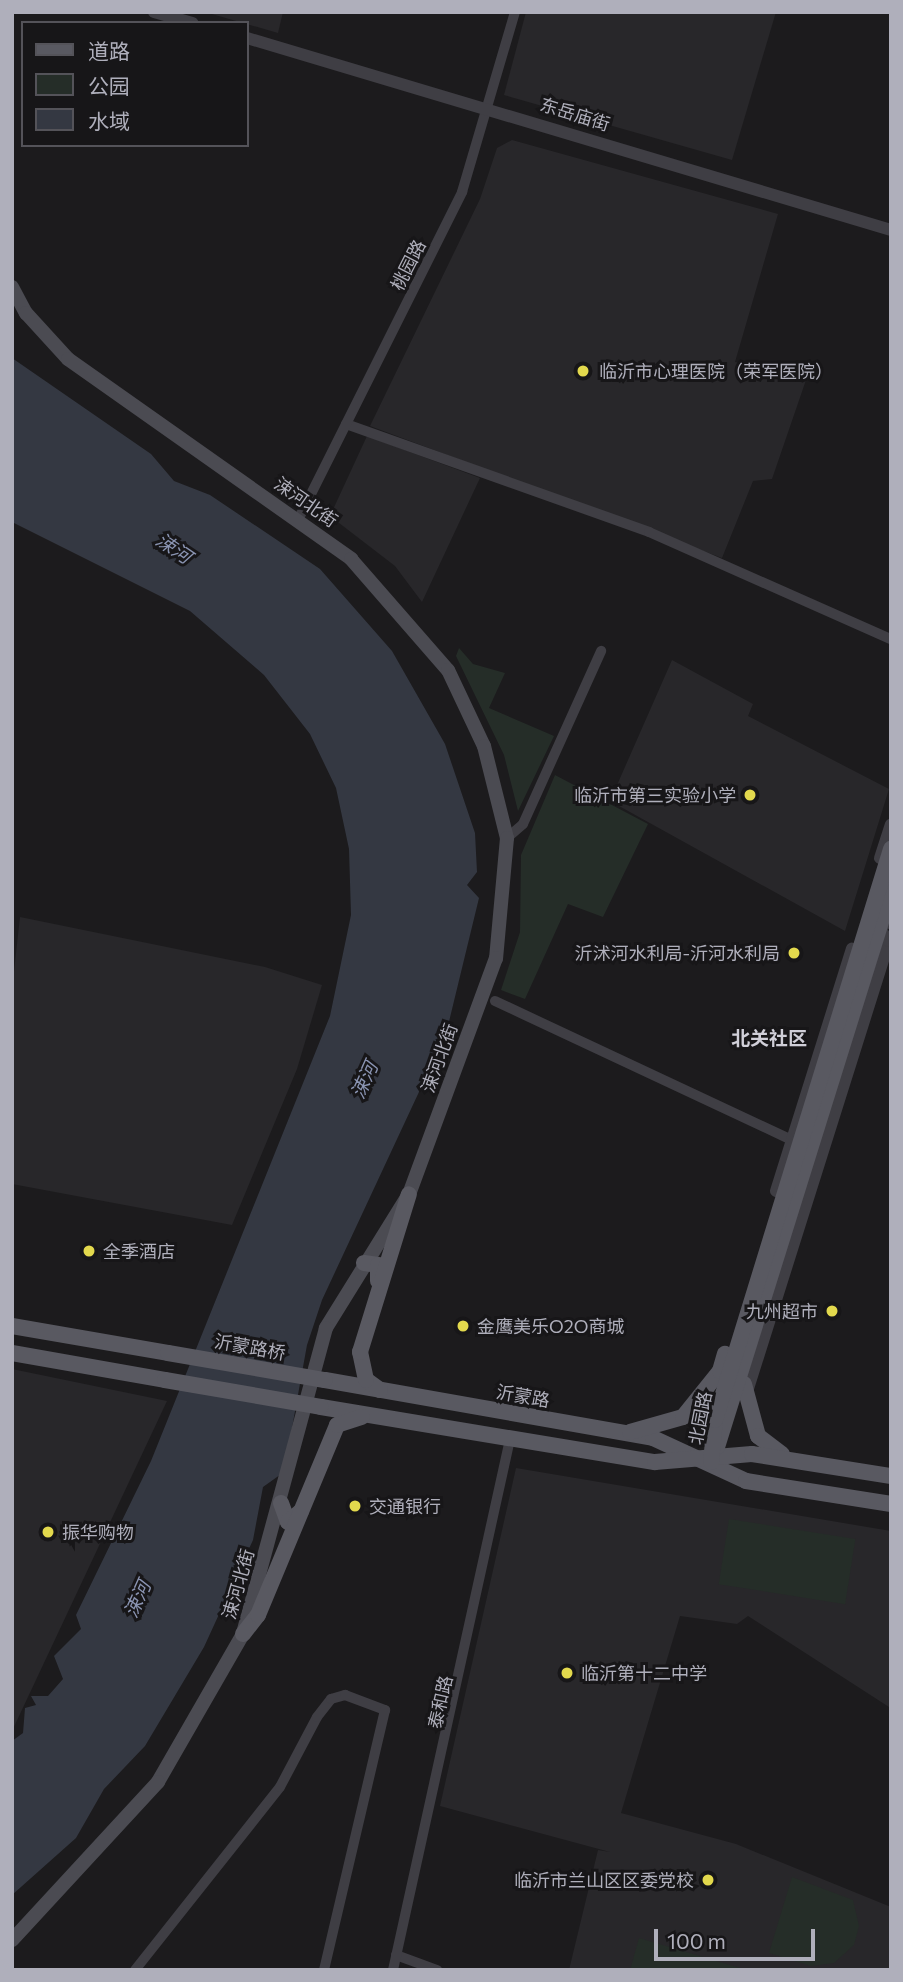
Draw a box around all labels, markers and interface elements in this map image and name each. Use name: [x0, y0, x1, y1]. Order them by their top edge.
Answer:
legend: [21, 21, 248, 147]
text: 道路: [88, 38, 130, 63]
text: 公园: [88, 73, 130, 98]
street label: 东岳庙街: [537, 93, 613, 135]
text: 水域: [88, 108, 130, 133]
street label: 桃园路: [386, 236, 430, 294]
place label: 临沂市心理医院（荣军医院）: [599, 360, 833, 382]
marker: 临沂市心理医院（荣军医院）: [573, 361, 593, 381]
street label: 涑河北街: [270, 473, 342, 531]
water label: 涑河: [152, 528, 196, 568]
place label: 临沂市第三实验小学: [574, 784, 736, 806]
marker: 临沂市第三实验小学: [742, 787, 758, 803]
place label: 沂沭河水利局-沂河水利局: [574, 942, 780, 964]
marker: 沂沭河水利局-沂河水利局: [786, 945, 802, 961]
street label: 涑河北街: [417, 1020, 461, 1096]
district label: 北关社区: [731, 1027, 807, 1049]
water label: 涑河: [346, 1058, 382, 1102]
place label: 全季酒店: [103, 1240, 175, 1262]
marker: 全季酒店: [81, 1243, 97, 1259]
place label: 九州超市: [746, 1300, 818, 1322]
marker: 九州超市: [824, 1303, 840, 1319]
place label: 金鹰美乐O2O商城: [477, 1315, 624, 1337]
marker: 金鹰美乐O2O商城: [455, 1318, 471, 1334]
street label: 沂蒙路桥: [213, 1330, 287, 1364]
street label: 沂蒙路: [495, 1381, 551, 1411]
street label: 北园路: [684, 1389, 716, 1447]
place label: 交通银行: [369, 1495, 441, 1517]
marker: 交通银行: [347, 1498, 363, 1514]
place label: 振华购物: [62, 1521, 134, 1543]
marker: 振华购物: [40, 1524, 56, 1540]
street label: 涑河北街: [218, 1546, 258, 1622]
water label: 涑河: [119, 1577, 155, 1621]
place label: 临沂第十二中学: [581, 1662, 707, 1684]
marker: 临沂第十二中学: [559, 1665, 575, 1681]
street label: 泰和路: [423, 1673, 457, 1731]
place label: 临沂市兰山区区委党校: [514, 1869, 694, 1891]
marker: 临沂市兰山区区委党校: [700, 1872, 716, 1888]
scale bar: [658, 1916, 819, 1960]
text: 100 m: [667, 1928, 726, 1953]

